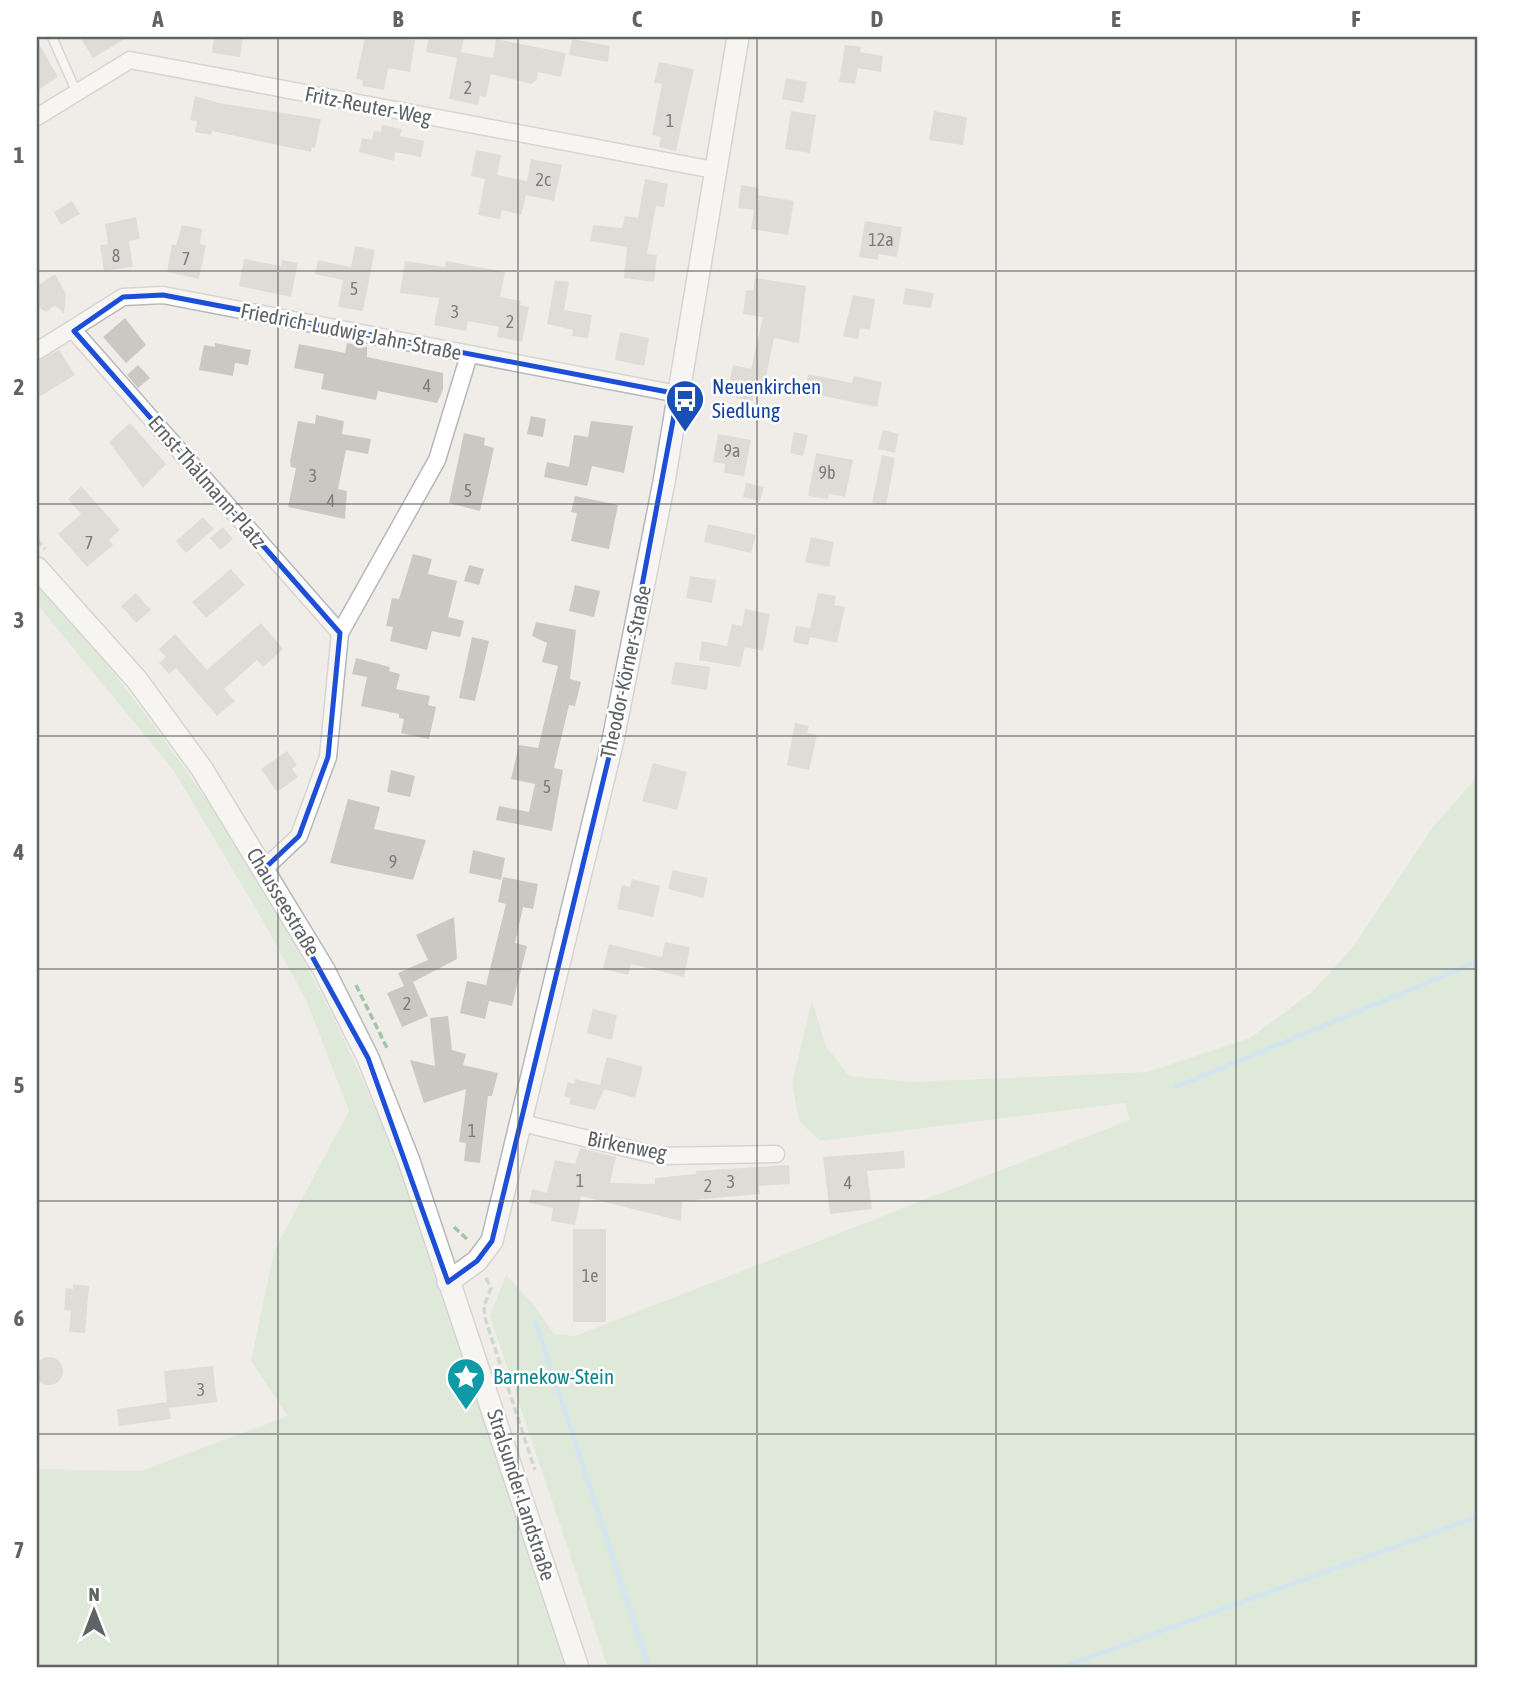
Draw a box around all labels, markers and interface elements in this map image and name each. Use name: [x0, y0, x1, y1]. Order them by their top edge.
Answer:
text: A: [151, 6, 164, 32]
text: B: [393, 6, 404, 32]
text: C: [632, 6, 643, 32]
text: D: [871, 6, 884, 32]
text: E: [1111, 6, 1121, 32]
text: F: [1351, 6, 1361, 32]
house number: 2: [464, 77, 472, 98]
street label: Fritz-Reuter-Weg: [303, 81, 433, 129]
house number: 1: [666, 110, 674, 131]
text: 1: [14, 142, 25, 168]
house number: 2c: [535, 169, 551, 190]
house number: 12a: [868, 229, 894, 250]
house number: 8: [112, 245, 120, 266]
house number: 7: [182, 248, 190, 269]
house number: 5: [350, 278, 358, 299]
street label: Friedrich-Ludwig-Jahn-Straße: [239, 298, 464, 364]
house number: 3: [451, 301, 459, 322]
house number: 2: [506, 311, 514, 332]
text: 2: [14, 374, 24, 400]
place label: Neuenkirchen Siedlung: [712, 374, 821, 422]
house number: 4: [423, 375, 431, 396]
bus stop icon: Neuenkirchen Siedlung: [664, 378, 706, 433]
street label: Ernst-Thälmann-Platz: [144, 410, 272, 553]
house number: 9a: [724, 440, 740, 461]
house number: 9b: [819, 462, 836, 483]
house number: 3: [309, 465, 317, 486]
house number: 5: [464, 480, 472, 501]
house number: 4: [327, 490, 335, 511]
house number: 7: [85, 532, 93, 553]
street label: Theodor-Körner-Straße: [595, 583, 655, 761]
text: 3: [14, 607, 24, 633]
house number: 5: [543, 776, 551, 797]
text: 4: [13, 839, 25, 865]
street label: Chausseestraße: [242, 843, 325, 960]
house number: 9: [389, 851, 397, 872]
house number: 2: [403, 993, 411, 1014]
text: 5: [14, 1072, 25, 1098]
house number: 1: [468, 1120, 476, 1141]
street label: Birkenweg: [585, 1126, 669, 1164]
house number: 1: [576, 1170, 584, 1191]
house number: 3: [727, 1171, 735, 1192]
house number: 4: [844, 1172, 852, 1193]
house number: 2: [704, 1175, 712, 1196]
house number: 1e: [582, 1265, 598, 1286]
text: 6: [14, 1305, 25, 1331]
place icon: Barnekow-Stein: [445, 1356, 487, 1411]
place label: Barnekow-Stein: [493, 1364, 614, 1388]
house number: 3: [197, 1379, 205, 1400]
street label: Stralsunder Landstraße: [483, 1406, 561, 1583]
text: 7: [14, 1537, 24, 1563]
north arrow: [60, 1576, 130, 1646]
text: N: [88, 1583, 100, 1605]

